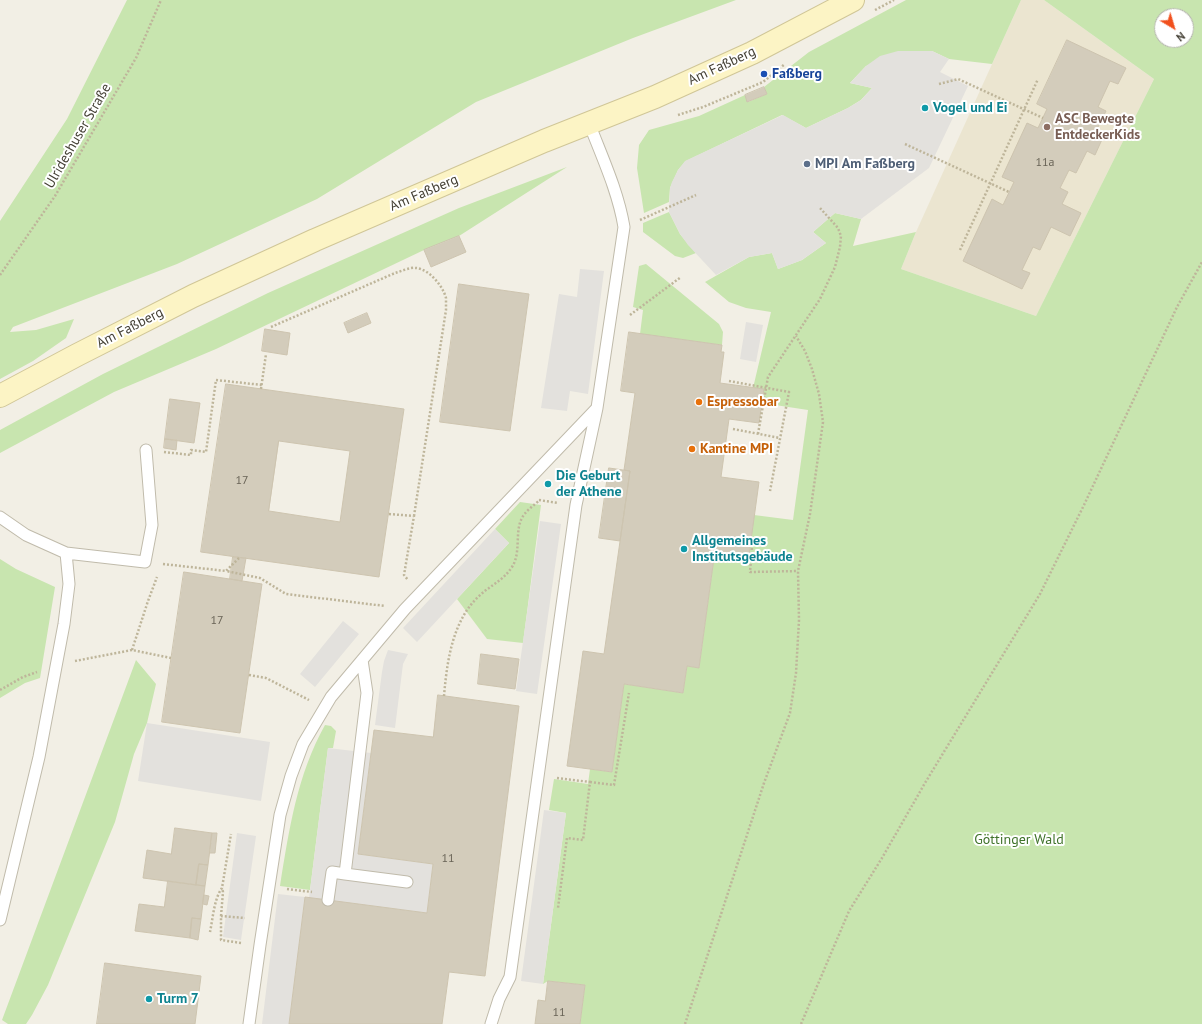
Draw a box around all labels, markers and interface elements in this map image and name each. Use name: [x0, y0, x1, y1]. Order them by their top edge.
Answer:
north arrow: [1154, 8, 1194, 48]
text: N: [1174, 29, 1188, 44]
street label: Am Faßberg: [685, 43, 759, 89]
place label: Faßberg: [772, 66, 822, 82]
marker: Faßberg: [759, 69, 769, 79]
street label: Ulrideshuser Straße: [41, 81, 115, 191]
place label: Vogel und Ei: [933, 100, 1008, 116]
marker: Vogel und Ei: [920, 103, 930, 113]
place label: ASC Bewegte EntdeckerKids: [1055, 111, 1140, 144]
marker: ASC Bewegte EntdeckerKids: [1042, 122, 1052, 132]
place label: MPI Am Faßberg: [815, 156, 915, 172]
house number: 11a: [1035, 156, 1055, 170]
marker: MPI Am Faßberg: [802, 159, 812, 169]
street label: Am Faßberg: [387, 171, 461, 215]
street label: Am Faßberg: [94, 304, 166, 352]
place label: Espressobar: [707, 394, 778, 410]
marker: Espressobar: [694, 397, 704, 407]
place label: Kantine MPI: [700, 441, 773, 457]
marker: Kantine MPI: [687, 444, 697, 454]
place label: Die Geburt der Athene: [556, 468, 622, 500]
house number: 17: [235, 474, 249, 488]
marker: Die Geburt der Athene: [543, 479, 553, 489]
place label: Allgemeines Institutsgebäude: [692, 533, 793, 566]
marker: Allgemeines Institutsgebäude: [679, 544, 689, 554]
house number: 17: [210, 614, 224, 628]
park label: Göttinger Wald: [974, 832, 1064, 848]
house number: 11: [441, 852, 455, 866]
place label: Turm 7: [157, 991, 199, 1007]
marker: Turm 7: [144, 994, 154, 1004]
house number: 11: [552, 1006, 566, 1020]

